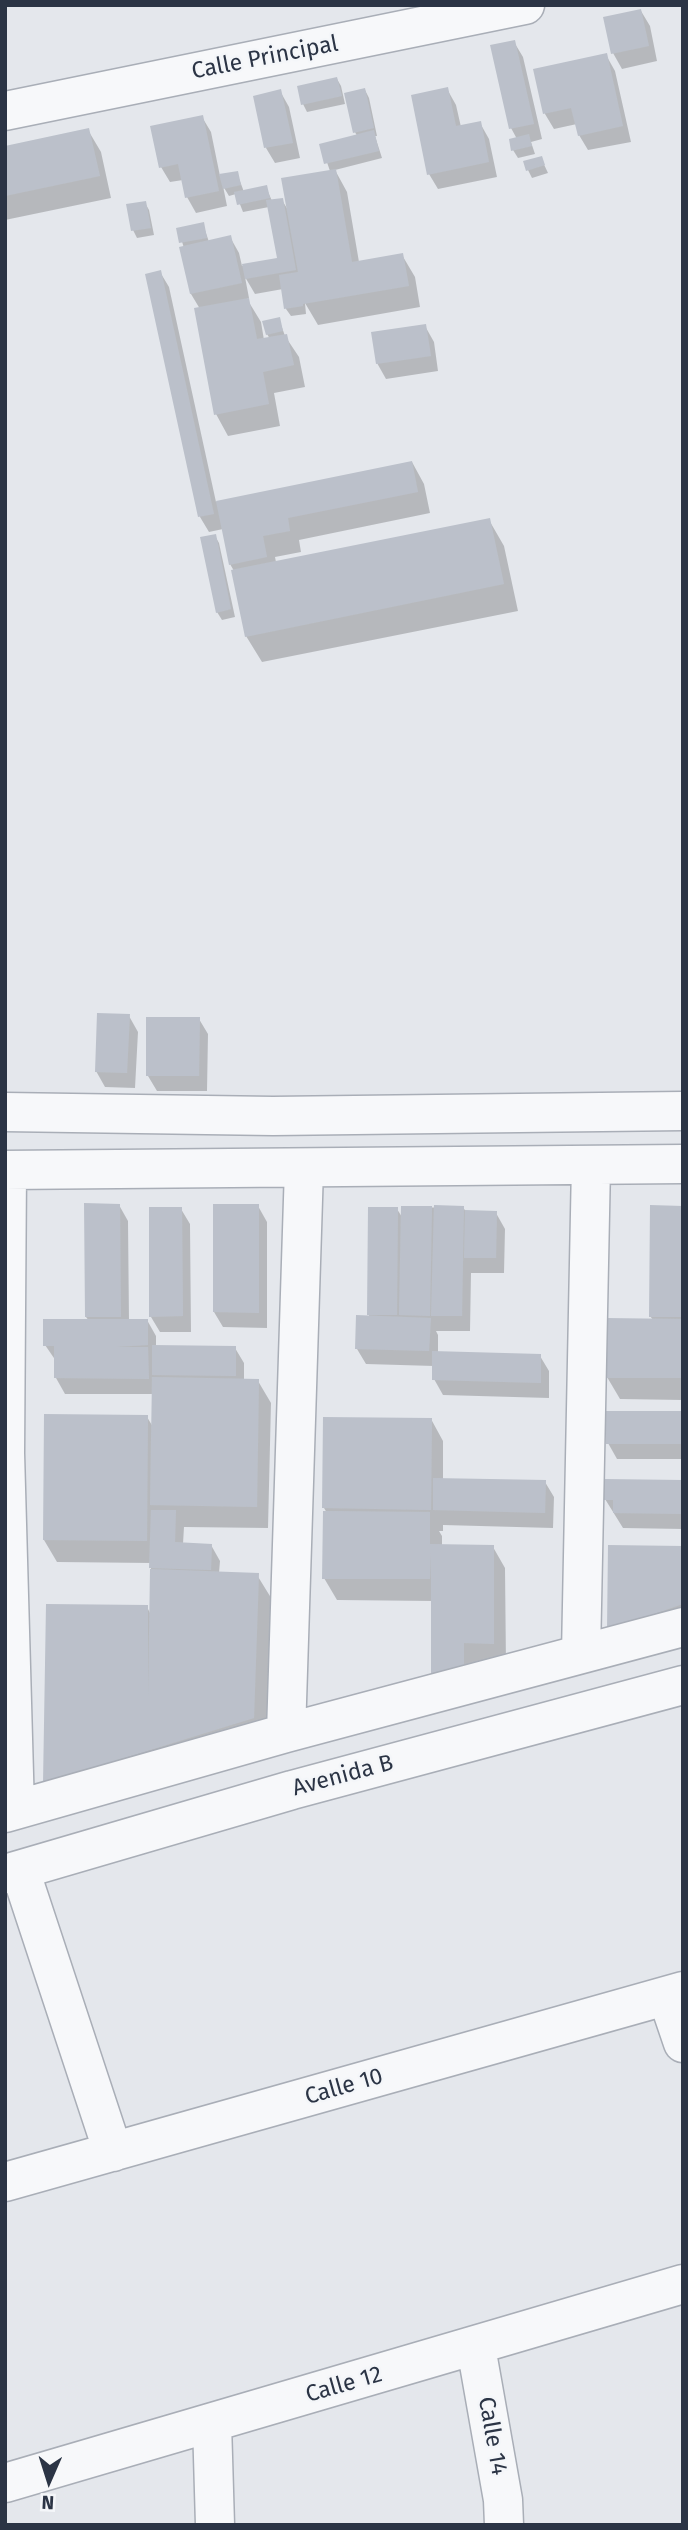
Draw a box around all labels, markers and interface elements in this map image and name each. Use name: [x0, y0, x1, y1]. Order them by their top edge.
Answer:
street label: Calle Principal: [189, 30, 341, 86]
street label: Avenida B: [290, 1749, 396, 1803]
street label: Calle 10: [302, 2063, 386, 2111]
street label: Calle 12: [303, 2361, 385, 2409]
street label: Calle 14: [472, 2395, 512, 2477]
north arrow: [14, 2446, 84, 2516]
text: N: [41, 2491, 55, 2514]

